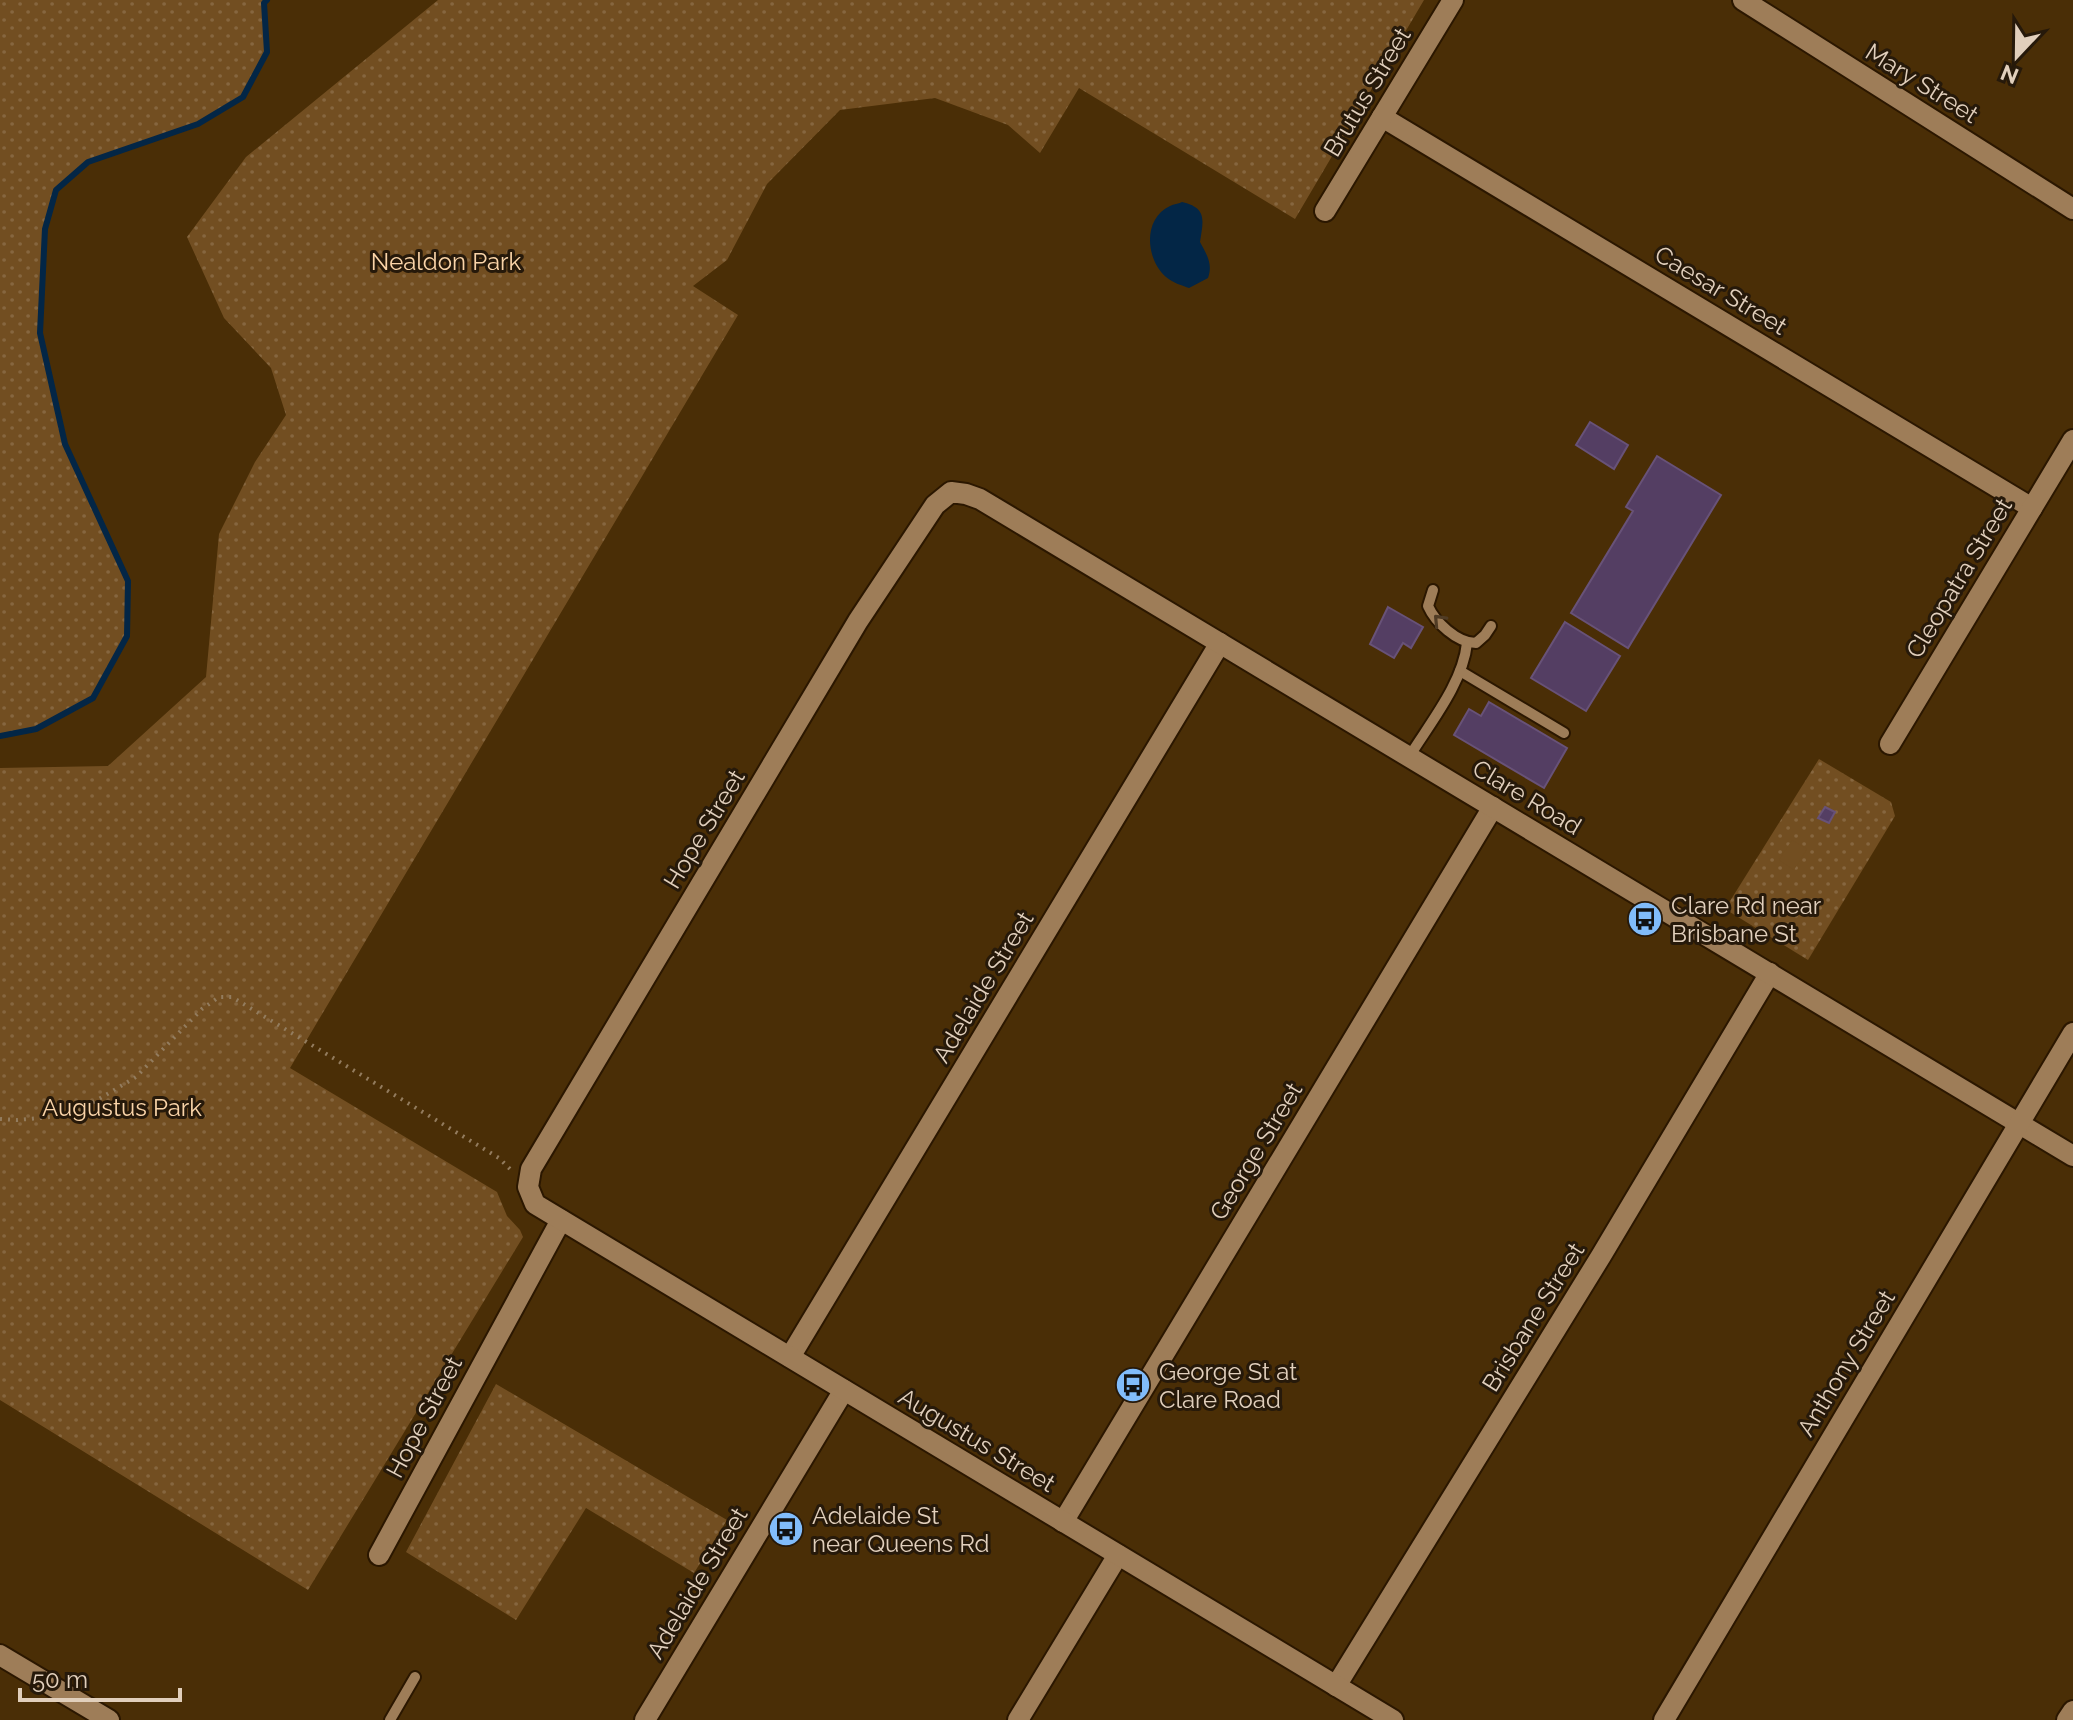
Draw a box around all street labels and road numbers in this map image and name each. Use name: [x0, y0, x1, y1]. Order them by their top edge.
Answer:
street label: Brutus Street: [1317, 22, 1417, 162]
street label: Mary Street: [1860, 37, 1984, 129]
street label: Caesar Street: [1650, 239, 1792, 341]
street label: Cleopatra Street: [1900, 493, 2018, 663]
street label: Clare Road: [1467, 753, 1587, 841]
street label: Hope Street: [657, 764, 751, 894]
street label: Adelaide Street: [926, 906, 1040, 1068]
street label: George Street: [1204, 1077, 1308, 1225]
street label: Brisbane Street: [1476, 1237, 1590, 1397]
street label: Anthony Street: [1791, 1285, 1901, 1441]
street label: Hope Street: [380, 1351, 468, 1483]
street label: Augustus Street: [893, 1382, 1061, 1498]
street label: Adelaide Street: [640, 1502, 754, 1664]

